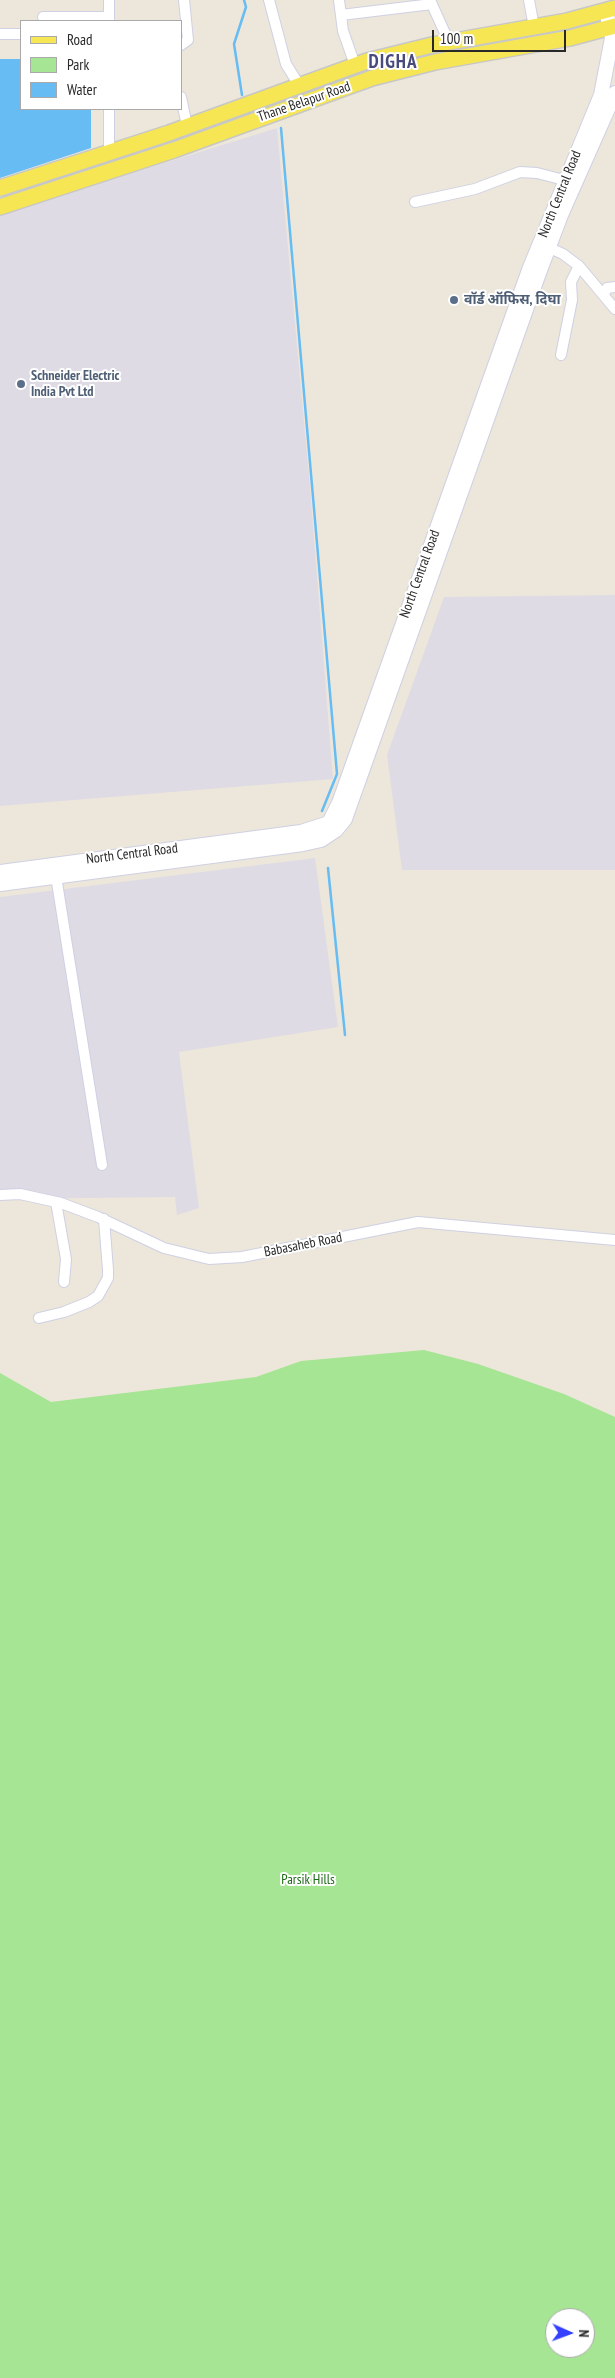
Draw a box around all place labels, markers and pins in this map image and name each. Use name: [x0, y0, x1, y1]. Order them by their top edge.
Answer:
place label: वॉर्ड ऑफिस, दिघा: [464, 292, 561, 308]
marker: वॉर्ड ऑफिस, दिघा: [448, 294, 460, 306]
place label: Schneider Electric India Pvt Ltd: [31, 368, 119, 401]
marker: Schneider Electric India Pvt Ltd: [15, 378, 27, 390]

